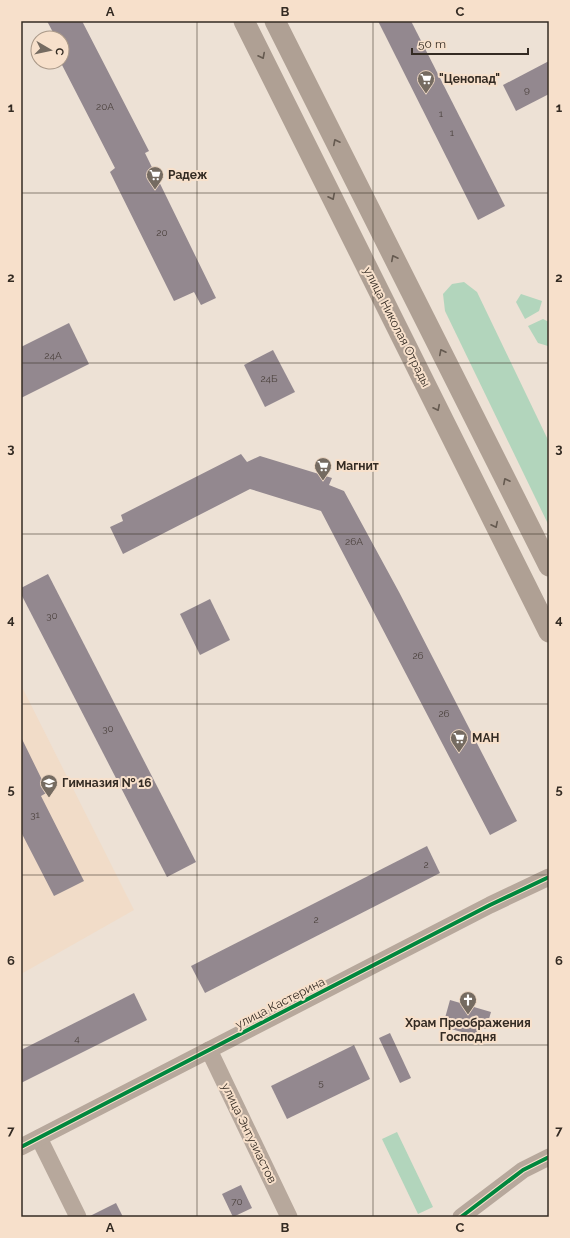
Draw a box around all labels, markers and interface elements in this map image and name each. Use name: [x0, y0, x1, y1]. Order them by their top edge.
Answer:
text: A: [106, 4, 115, 19]
text: B: [281, 4, 290, 19]
text: C: [456, 4, 465, 19]
north arrow: [30, 30, 70, 70]
scale bar: [412, 30, 528, 56]
text: 50 m: [418, 37, 446, 51]
text: С: [52, 47, 66, 57]
one-way arrow: [257, 52, 264, 59]
supermarket icon: "Ценопад": [416, 69, 436, 94]
place label: "Ценопад": [439, 72, 500, 86]
house number: 9: [524, 84, 530, 95]
text: 1: [8, 100, 15, 115]
text: 1: [556, 100, 563, 115]
house number: 20А: [96, 101, 114, 112]
house number: 1: [439, 108, 444, 119]
house number: 1: [450, 127, 455, 138]
one-way arrow: [333, 138, 341, 146]
supermarket icon: Радеж: [145, 165, 165, 190]
place label: Радеж: [168, 168, 208, 182]
one-way arrow: [327, 193, 335, 201]
house number: 20: [156, 227, 168, 238]
one-way arrow: [391, 255, 399, 262]
street label: улица Николая Отрады: [361, 265, 433, 389]
text: 2: [7, 270, 15, 285]
text: 2: [555, 270, 563, 285]
one-way arrow: [439, 349, 446, 357]
house number: 24А: [44, 350, 62, 361]
house number: 24Б: [260, 373, 278, 384]
one-way arrow: [433, 404, 440, 412]
text: 3: [7, 441, 15, 456]
text: 3: [555, 441, 563, 456]
supermarket icon: Магнит: [313, 456, 333, 481]
place label: Магнит: [336, 459, 379, 473]
one-way arrow: [503, 478, 511, 485]
one-way arrow: [491, 520, 498, 528]
house number: 26А: [345, 536, 363, 547]
house number: 30: [46, 610, 58, 621]
text: 4: [7, 612, 15, 627]
text: 4: [555, 612, 563, 627]
house number: 26: [412, 650, 424, 661]
house number: 26: [438, 708, 450, 719]
house number: 30: [102, 723, 114, 734]
supermarket icon: МАН: [449, 728, 469, 753]
place label: МАН: [472, 731, 499, 745]
school or university icon: Гимназия № 16: [39, 773, 59, 798]
place label: Гимназия № 16: [62, 776, 152, 790]
text: 5: [7, 782, 15, 797]
text: 5: [555, 782, 563, 797]
house number: 31: [30, 809, 41, 820]
house number: 2: [423, 859, 429, 870]
house number: 2: [313, 914, 319, 925]
text: 6: [7, 953, 15, 968]
text: 6: [555, 953, 563, 968]
street label: улица Кастерина: [233, 974, 327, 1032]
church icon: Храм Преображения Господня: [458, 990, 478, 1015]
place label: Храм Преображения Господня: [404, 1016, 531, 1044]
house number: 4: [74, 1033, 80, 1044]
house number: 5: [318, 1077, 324, 1088]
street label: улица Энтузиастов: [219, 1081, 279, 1185]
text: 7: [7, 1123, 15, 1138]
text: 7: [555, 1123, 563, 1138]
house number: 70: [231, 1196, 243, 1207]
text: A: [106, 1220, 115, 1235]
text: B: [281, 1220, 290, 1235]
text: C: [456, 1220, 465, 1235]

